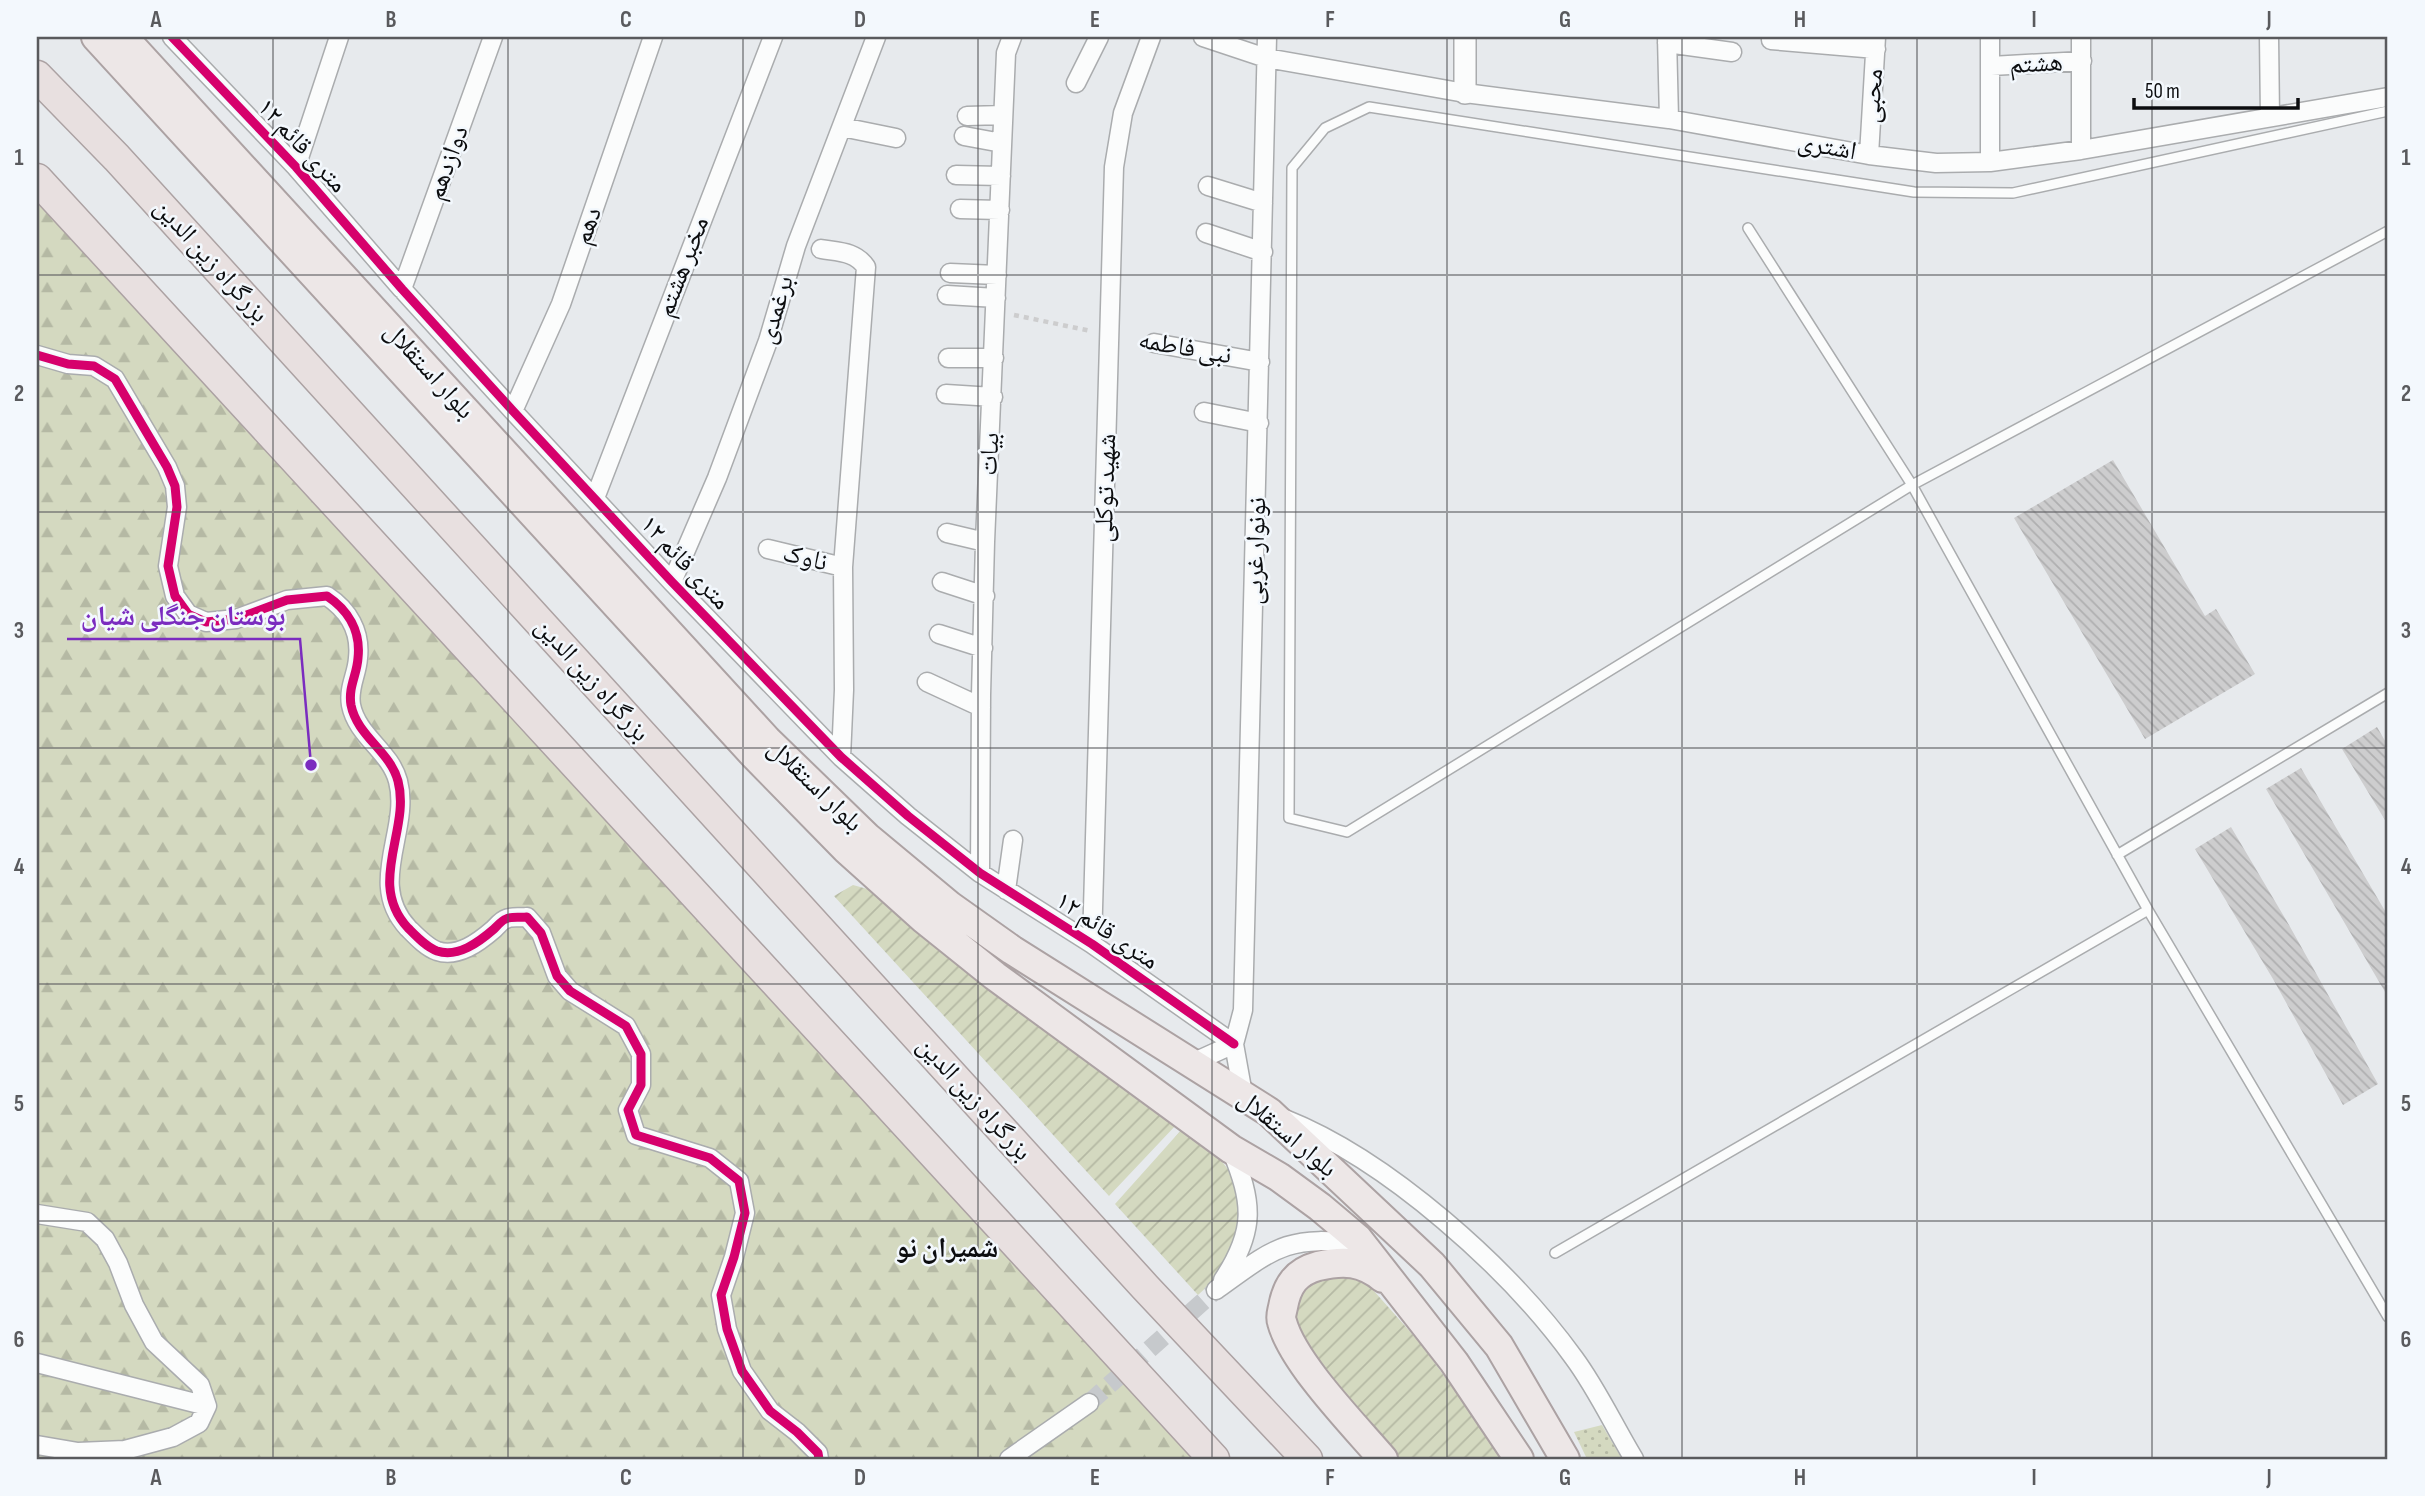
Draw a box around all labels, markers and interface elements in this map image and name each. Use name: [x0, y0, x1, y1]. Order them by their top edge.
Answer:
text: A: [150, 6, 163, 34]
text: B: [386, 6, 397, 34]
text: C: [620, 6, 632, 34]
text: D: [854, 6, 866, 34]
text: E: [1090, 6, 1100, 34]
text: F: [1325, 6, 1335, 34]
text: G: [1559, 6, 1571, 34]
text: H: [1794, 6, 1806, 34]
text: I: [2031, 6, 2037, 34]
text: J: [2265, 6, 2272, 34]
street label: هشتم: [2008, 47, 2064, 81]
scale bar: [2134, 66, 2299, 110]
street label: محبی: [1856, 68, 1890, 124]
text: 50 m: [2145, 79, 2180, 104]
street label: ۱۲ متری قائم: [250, 92, 354, 200]
street label: دوازدهم: [420, 122, 476, 204]
street label: اشتری: [1795, 127, 1859, 167]
text: 1: [14, 144, 24, 172]
text: 1: [2401, 144, 2411, 172]
street label: بزرگراه زین الدین: [147, 193, 275, 329]
street label: دهم: [567, 203, 609, 249]
street label: مخبر هشتم: [650, 212, 716, 322]
street label: برغمدی: [751, 272, 801, 348]
street label: بلوار استقلال: [377, 316, 481, 426]
street label: نبی فاطمه: [1136, 325, 1234, 371]
text: 2: [14, 380, 24, 408]
text: 2: [2401, 380, 2411, 408]
street label: بیات: [973, 432, 1007, 476]
street label: شهید توکلی: [1089, 433, 1123, 543]
street label: نونوار غربی: [1239, 497, 1273, 605]
street label: ۱۲ متری قائم: [633, 509, 737, 617]
street label: ناوک: [780, 538, 830, 578]
callout: بوستان جنگلی شیان: [67, 590, 300, 639]
text: بوستان جنگلی شیان: [80, 600, 286, 633]
street label: بزرگراه زین الدین: [528, 612, 656, 748]
text: 3: [14, 617, 24, 645]
text: 3: [2401, 617, 2411, 645]
street label: بلوار استقلال: [761, 733, 869, 839]
text: 4: [14, 853, 25, 881]
text: 4: [2401, 853, 2412, 881]
street label: ۱۲ متری قائم: [1050, 885, 1164, 977]
street label: بزرگراه زین الدین: [910, 1031, 1038, 1167]
street label: بلوار استقلال: [1231, 1084, 1343, 1184]
text: 5: [14, 1090, 24, 1118]
text: 5: [2401, 1090, 2411, 1118]
district label: شمیران نو: [896, 1232, 998, 1265]
text: 6: [14, 1326, 24, 1354]
text: 6: [2401, 1326, 2411, 1354]
text: A: [150, 1464, 163, 1492]
text: B: [386, 1464, 397, 1492]
text: C: [620, 1464, 632, 1492]
text: D: [854, 1464, 866, 1492]
text: E: [1090, 1464, 1100, 1492]
text: F: [1325, 1464, 1335, 1492]
text: G: [1559, 1464, 1571, 1492]
text: H: [1794, 1464, 1806, 1492]
text: I: [2031, 1464, 2037, 1492]
text: J: [2265, 1464, 2272, 1492]

